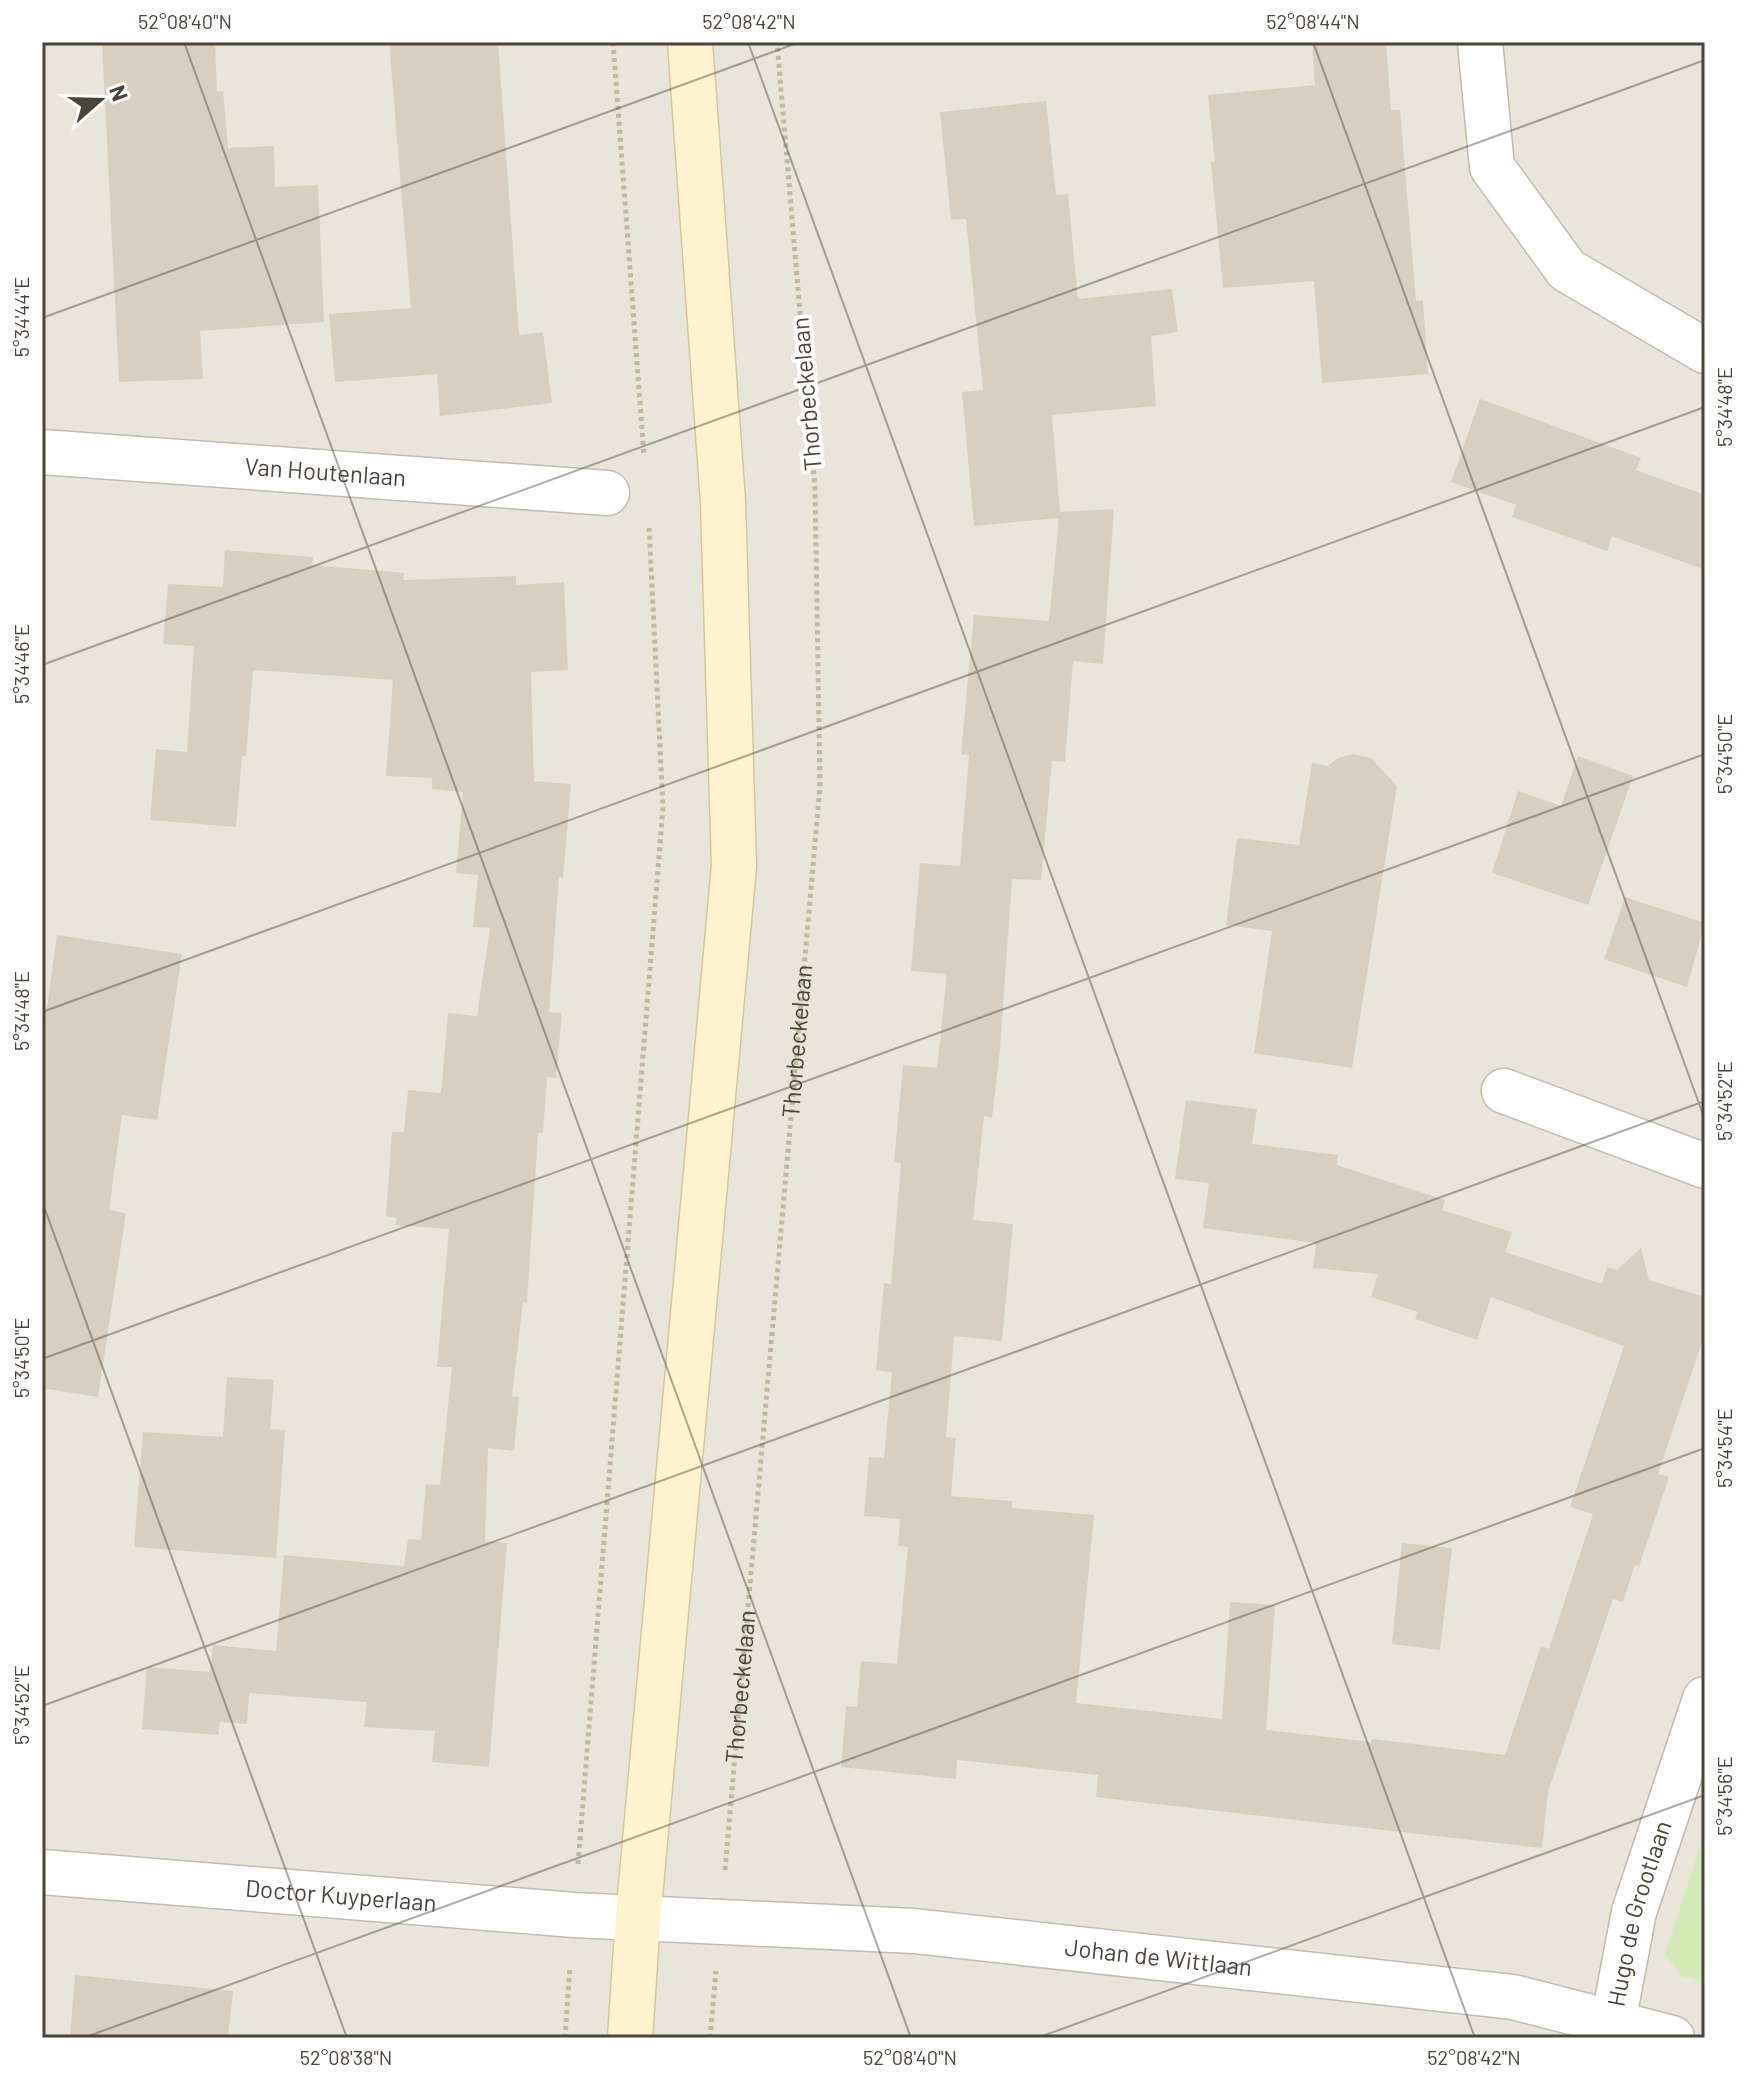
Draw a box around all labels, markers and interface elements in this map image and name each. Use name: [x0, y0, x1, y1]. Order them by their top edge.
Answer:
text: 52°08'40"N: [138, 9, 232, 33]
text: 52°08'42"N: [702, 9, 796, 33]
text: 52°08'44"N: [1266, 9, 1360, 33]
north arrow: [60, 60, 140, 140]
text: N: [105, 81, 134, 104]
text: 5°34'44"E: [9, 277, 33, 357]
street label: Thorbeckelaan: [784, 316, 827, 472]
text: 5°34'48"E: [1712, 367, 1736, 447]
street label: Van Houtenlaan: [244, 451, 407, 491]
text: 5°34'46"E: [9, 624, 33, 704]
text: 5°34'50"E: [1712, 714, 1736, 794]
street label: Thorbeckelaan: [775, 963, 817, 1119]
text: 5°34'48"E: [9, 971, 33, 1051]
text: 5°34'52"E: [1712, 1061, 1736, 1141]
text: 5°34'50"E: [9, 1318, 33, 1398]
text: 5°34'54"E: [1712, 1408, 1736, 1488]
street label: Thorbeckelaan: [718, 1609, 761, 1764]
text: 5°34'52"E: [9, 1665, 33, 1745]
text: 5°34'56"E: [1712, 1756, 1736, 1836]
street label: Hugo de Grootlaan: [1600, 1817, 1676, 2009]
street label: Doctor Kuyperlaan: [244, 1872, 438, 1917]
street label: Johan de Wittlaan: [1063, 1932, 1254, 1981]
text: 52°08'38"N: [300, 2045, 392, 2069]
text: 52°08'40"N: [863, 2045, 957, 2069]
text: 52°08'42"N: [1427, 2045, 1521, 2069]

